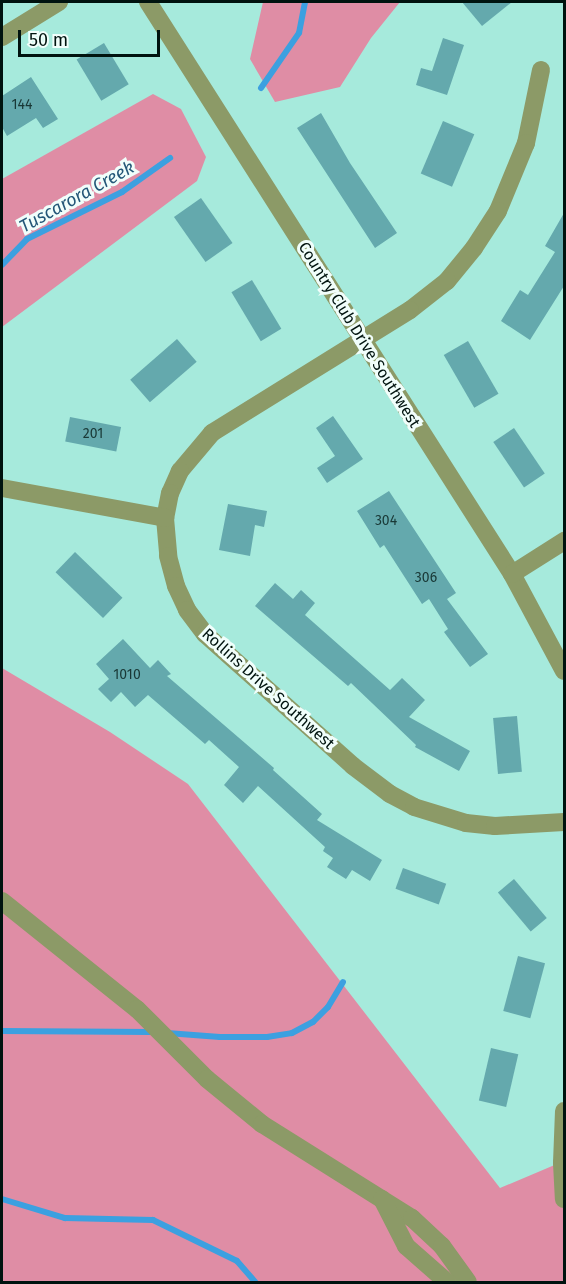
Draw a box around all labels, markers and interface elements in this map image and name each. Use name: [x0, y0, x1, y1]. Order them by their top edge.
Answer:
scale bar: [21, 18, 164, 56]
text: 50 m: [29, 29, 68, 51]
house number: 144: [12, 97, 32, 113]
water label: Tuscarora Creek: [16, 157, 138, 237]
street label: Country Club Drive Southwest: [294, 239, 424, 431]
house number: 201: [83, 426, 103, 442]
house number: 304: [375, 513, 397, 529]
house number: 306: [415, 570, 437, 586]
street label: Rollins Drive Southwest: [198, 624, 338, 754]
house number: 1010: [113, 667, 141, 683]

